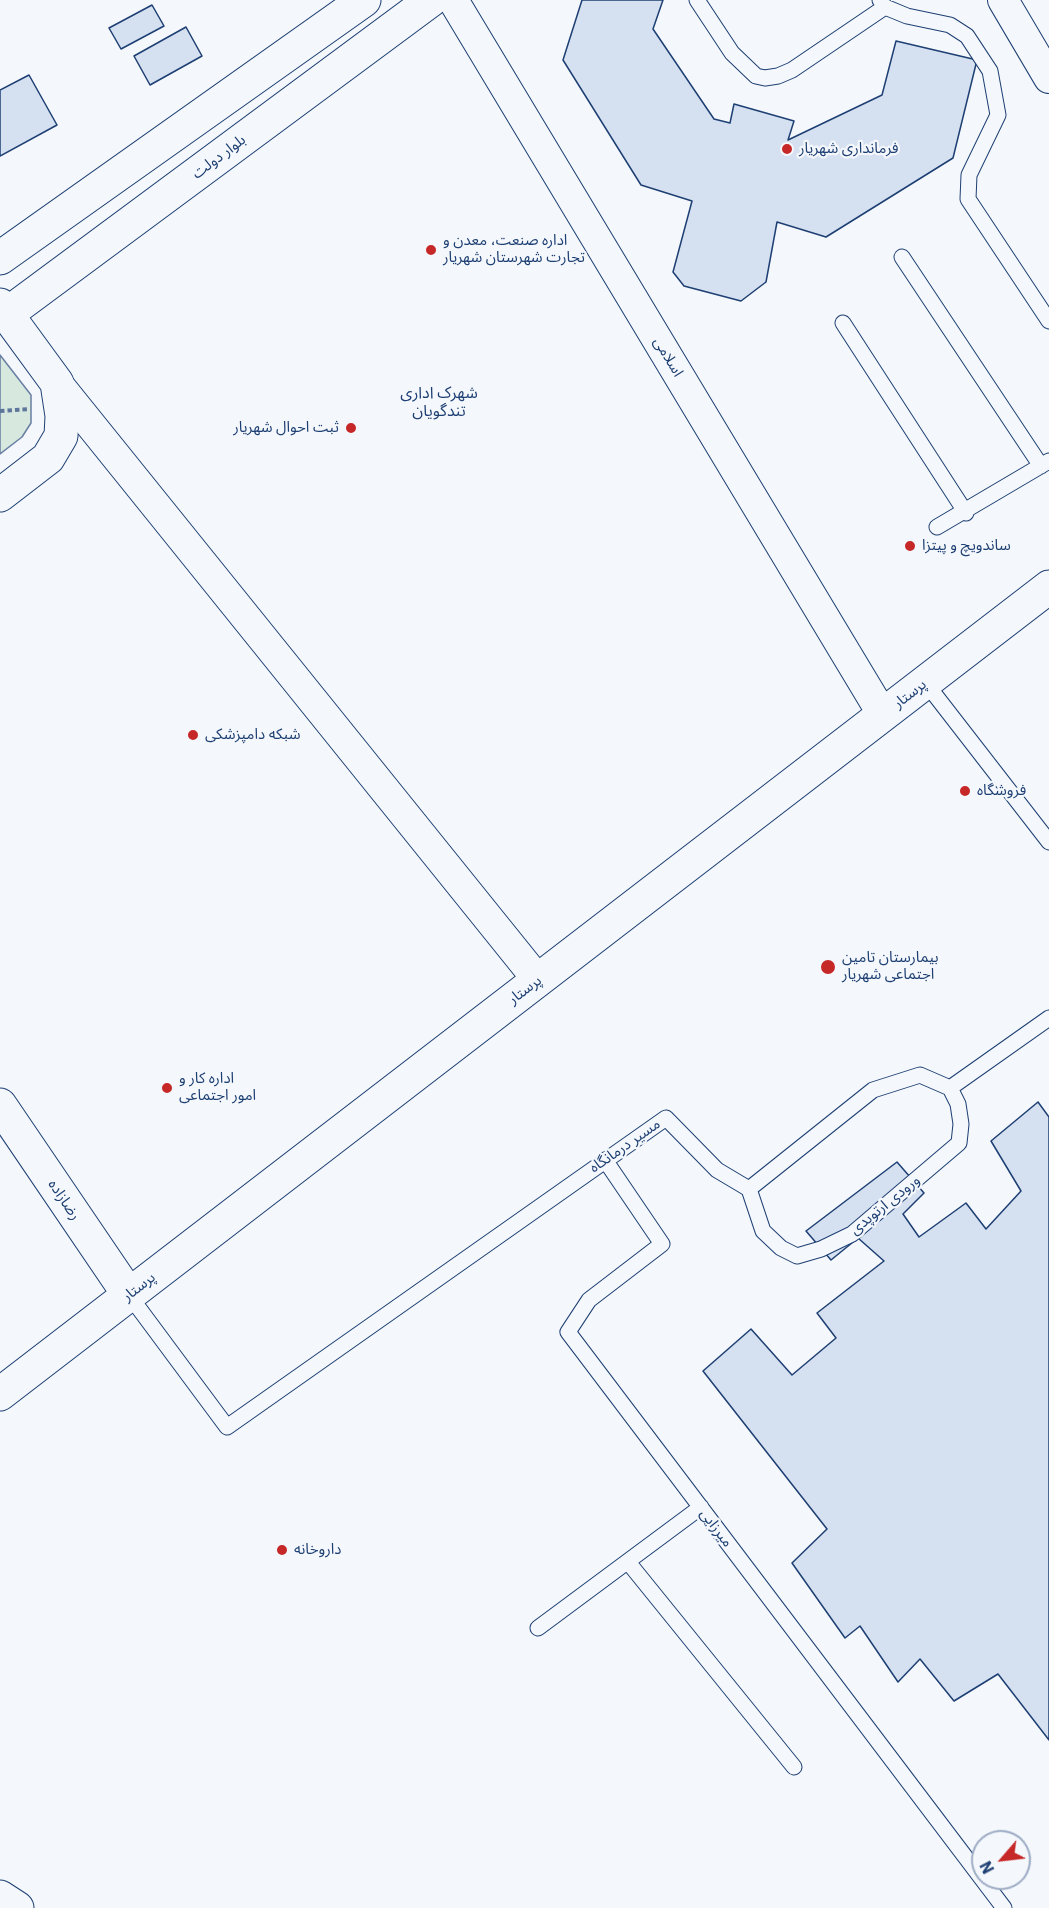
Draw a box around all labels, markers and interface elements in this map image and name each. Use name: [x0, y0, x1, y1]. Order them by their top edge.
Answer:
street label: بلوار دولت: [189, 131, 249, 183]
place label: فرمانداری شهریار: [799, 140, 899, 158]
marker: فرمانداری شهریار: [780, 142, 794, 156]
place label: اداره صنعت، معدن و تجارت شهرستان شهریار: [443, 232, 585, 267]
marker: اداره صنعت، معدن و تجارت شهرستان شهریار: [424, 243, 438, 257]
street label: اسلامی: [649, 334, 687, 380]
district label: شهرک اداری تندگویان: [400, 383, 478, 421]
place label: ثبت احوال شهریار: [233, 419, 339, 437]
marker: ثبت احوال شهریار: [344, 421, 358, 435]
place label: ساندویچ و پیتزا: [922, 537, 1011, 555]
marker: ساندویچ و پیتزا: [903, 539, 917, 553]
street label: پرستار: [890, 675, 930, 713]
place label: شبکه دامپزشکی: [205, 726, 300, 744]
marker: شبکه دامپزشکی: [186, 728, 200, 742]
place label: فروشگاه: [977, 782, 1026, 800]
marker: فروشگاه: [958, 784, 972, 798]
place label: بیمارستان تامین اجتماعی شهریار: [842, 949, 939, 984]
marker: بیمارستان تامین اجتماعی شهریار: [819, 958, 837, 976]
street label: پرستار: [505, 972, 545, 1008]
place label: اداره کار و امور اجتماعی: [179, 1070, 256, 1105]
marker: اداره کار و امور اجتماعی: [160, 1081, 174, 1095]
street label: مسیر درمانگاه: [586, 1115, 664, 1177]
street label: ورودی ارتوپدی: [846, 1171, 924, 1239]
street label: رضازاده: [44, 1176, 84, 1224]
street label: پرستار: [119, 1268, 159, 1306]
street label: میرزایی: [696, 1505, 736, 1551]
place label: داروخانه: [294, 1541, 341, 1559]
marker: داروخانه: [275, 1543, 289, 1557]
north arrow: [971, 1830, 1031, 1890]
text: N: [975, 1858, 998, 1877]

